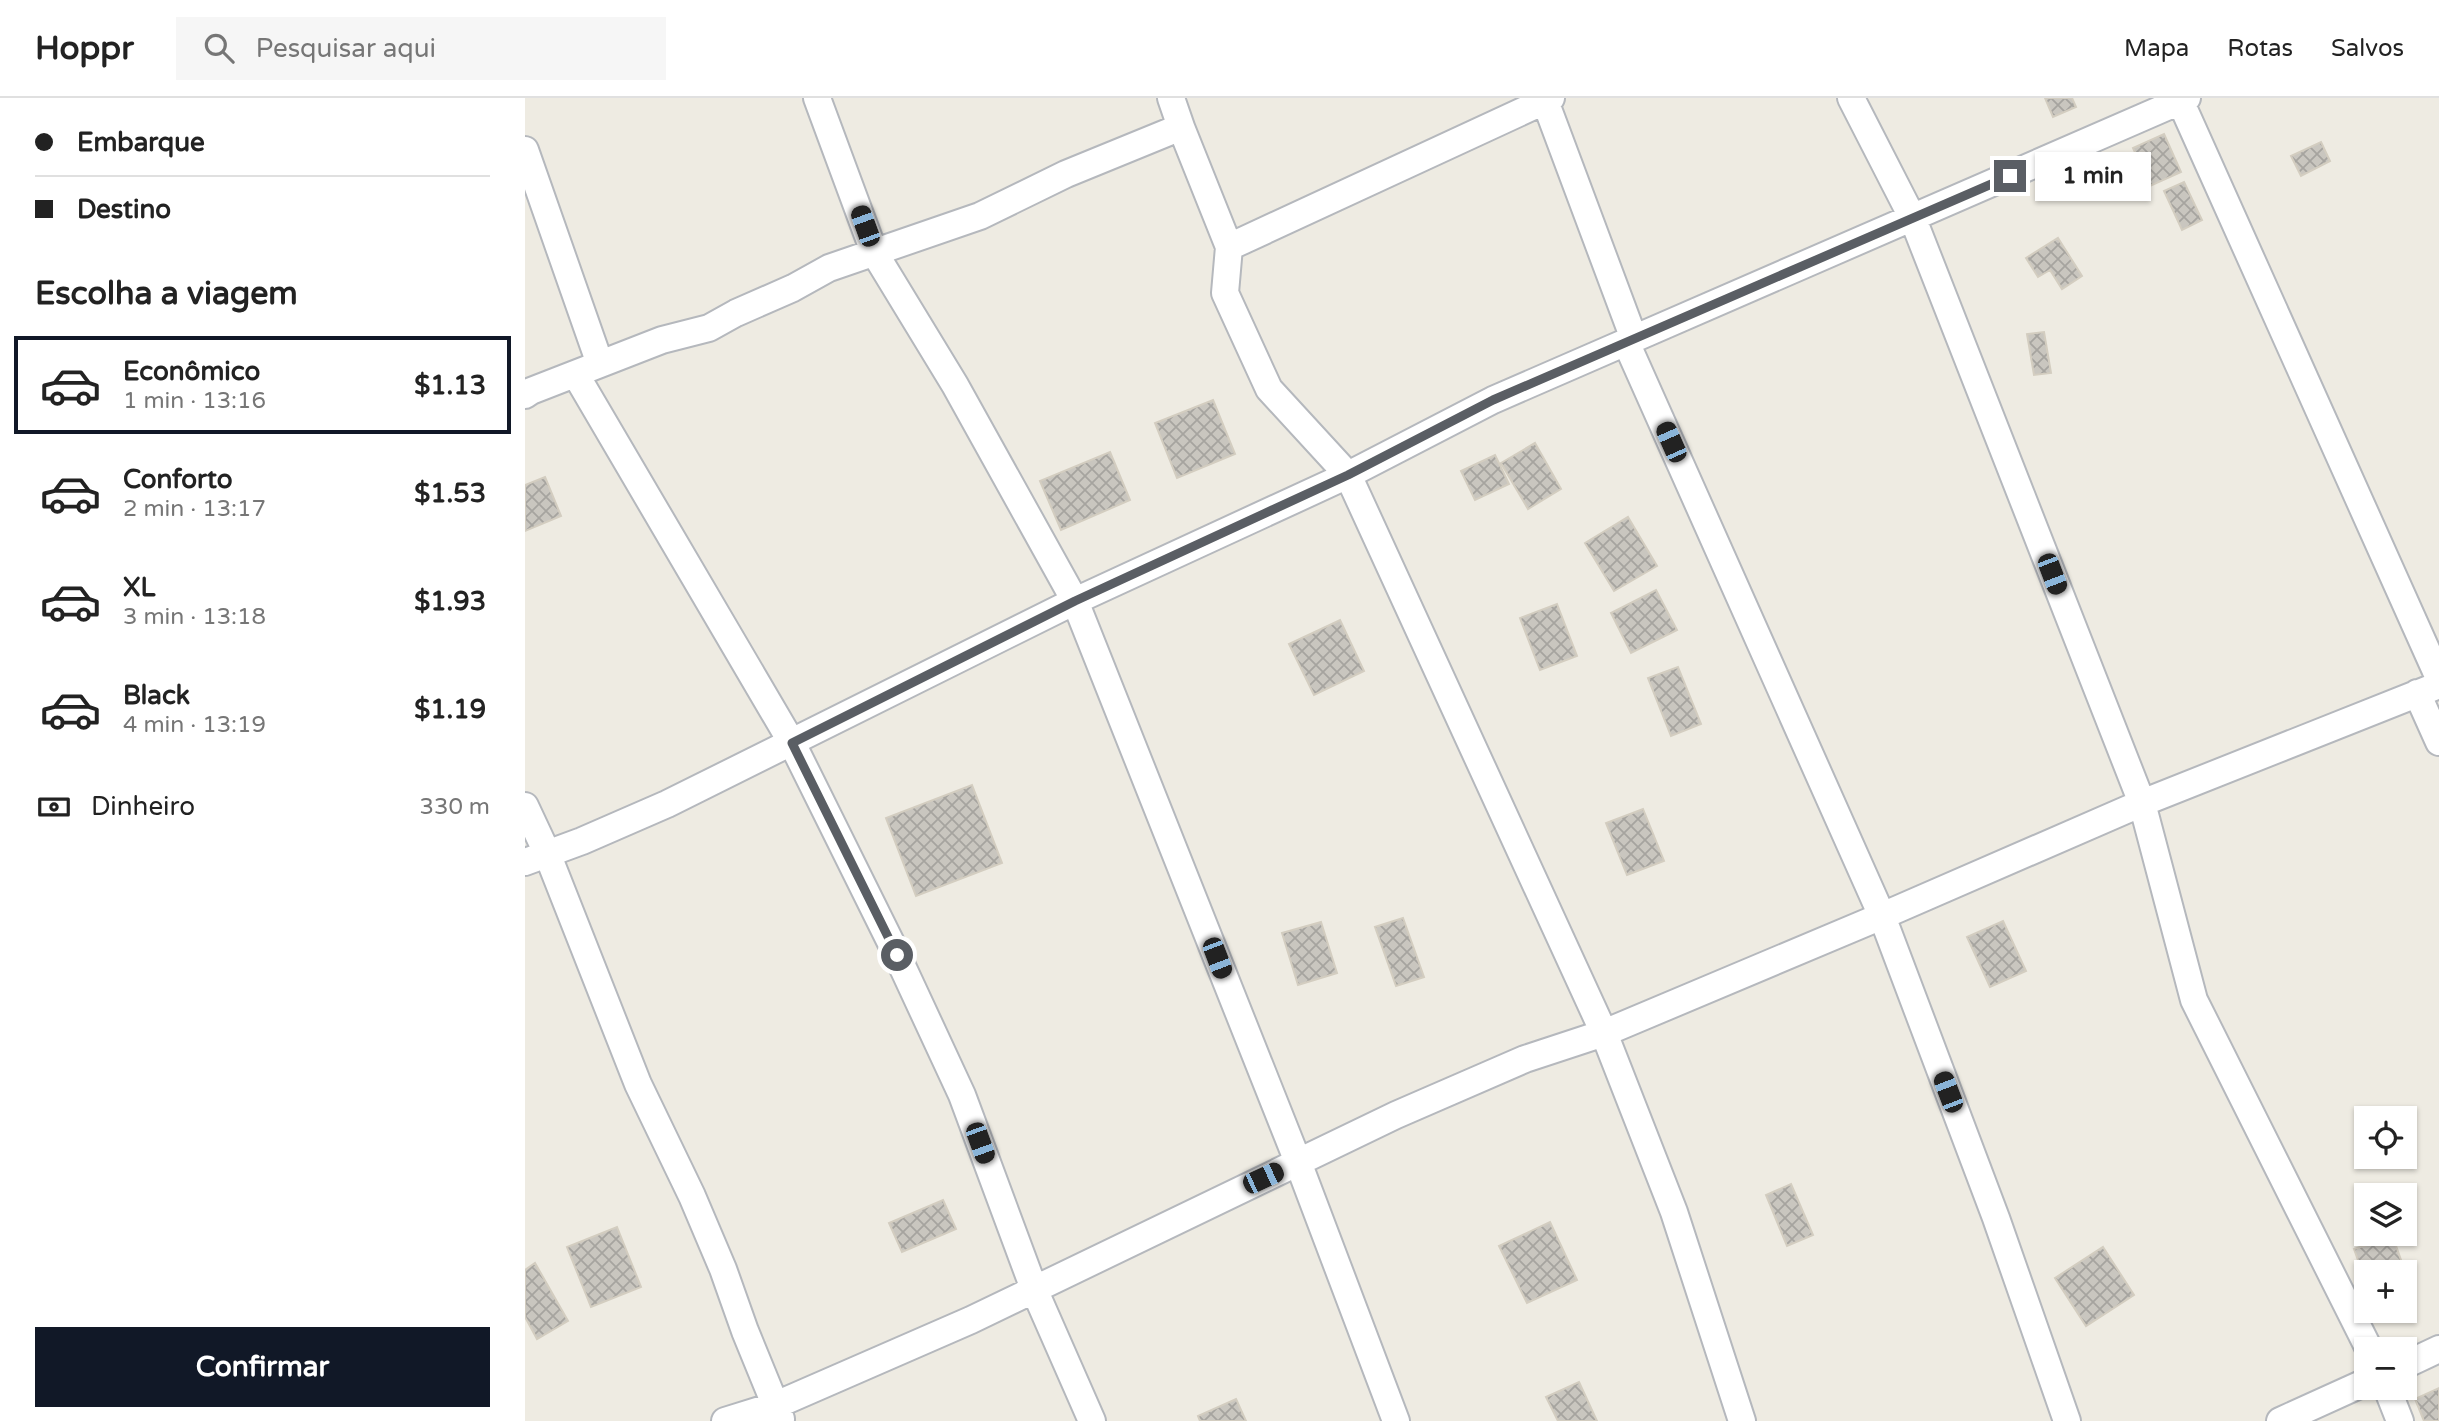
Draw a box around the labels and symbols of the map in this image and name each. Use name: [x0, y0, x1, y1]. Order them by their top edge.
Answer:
callout: 1 min: [2035, 152, 2150, 200]
route end: [1994, 160, 2026, 192]
car: [848, 203, 883, 249]
car: [1653, 419, 1690, 465]
car: [2035, 551, 2070, 597]
car: [1200, 935, 1235, 981]
route start: [881, 939, 913, 971]
car: [1931, 1069, 1966, 1115]
car: [963, 1120, 998, 1166]
car: [1240, 1160, 1287, 1196]

